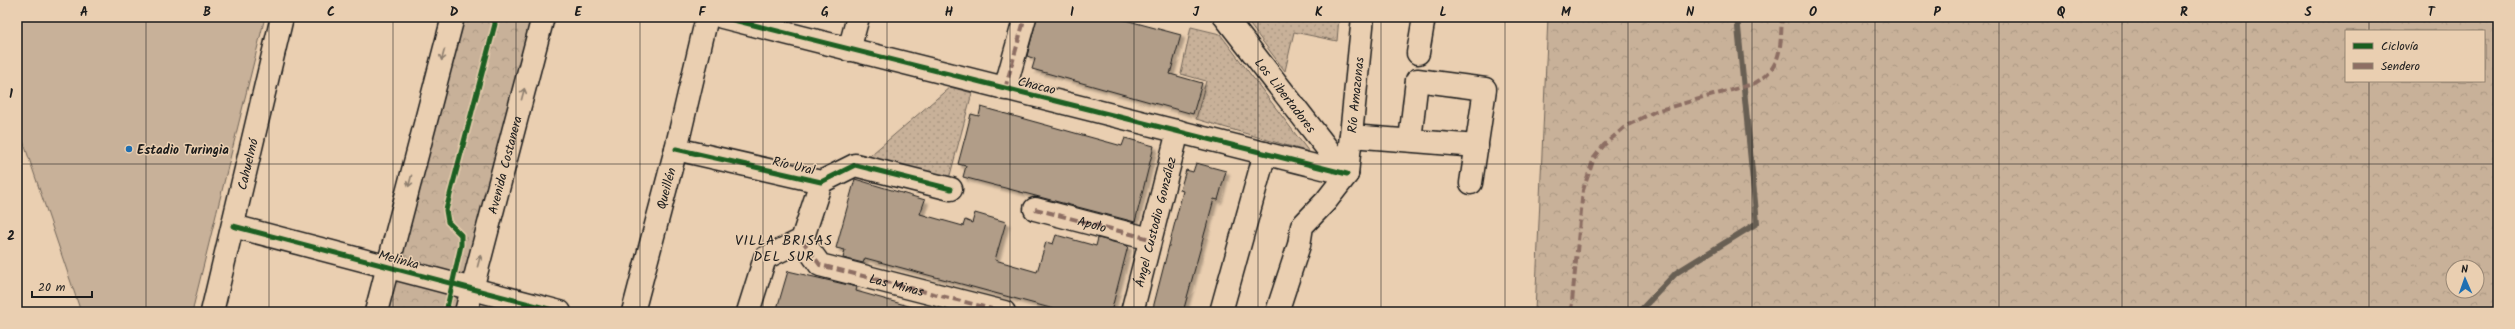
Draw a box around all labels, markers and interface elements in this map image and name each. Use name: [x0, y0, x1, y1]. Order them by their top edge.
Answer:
text: A: [80, 2, 88, 23]
text: B: [203, 2, 211, 23]
text: C: [327, 2, 335, 23]
text: D: [450, 2, 459, 23]
text: E: [574, 2, 582, 23]
text: F: [698, 2, 706, 23]
text: G: [821, 2, 829, 23]
text: H: [945, 2, 954, 23]
text: I: [1070, 2, 1074, 23]
text: J: [1193, 2, 1200, 23]
text: K: [1315, 2, 1323, 23]
text: L: [1439, 2, 1447, 23]
text: M: [1561, 2, 1571, 23]
text: N: [1686, 2, 1695, 23]
text: O: [1809, 2, 1817, 23]
text: P: [1933, 2, 1941, 23]
text: Q: [2057, 2, 2066, 23]
text: R: [2180, 2, 2188, 23]
text: S: [2304, 2, 2312, 23]
text: T: [2427, 2, 2436, 23]
legend: [2345, 30, 2485, 82]
text: Ciclovía: [2381, 37, 2419, 56]
one-way arrow: [438, 48, 446, 61]
street label: Los Libertadores: [1249, 54, 1321, 139]
street label: Río Amazonas: [1342, 56, 1371, 134]
text: Sendero: [2381, 57, 2420, 76]
street label: Chacao: [1015, 72, 1058, 101]
text: 1: [9, 84, 13, 105]
one-way arrow: [520, 88, 527, 101]
street label: Avenida Costanera: [483, 114, 529, 217]
street label: Cahuelmó: [232, 135, 265, 192]
place label: Estadio Turingia: [137, 140, 229, 161]
marker: Estadio Turingia: [124, 144, 134, 154]
street label: Río Ural: [770, 151, 817, 182]
street label: Ángel Custodio González: [1130, 154, 1183, 290]
street label: Queillén: [652, 165, 683, 212]
one-way arrow: [406, 174, 413, 187]
street label: Apolo: [1075, 212, 1109, 239]
text: 2: [7, 226, 15, 247]
district label: VILLA BRISAS DEL SUR: [735, 230, 833, 268]
street label: Melinka: [376, 245, 421, 276]
one-way arrow: [476, 254, 484, 267]
north arrow: [2445, 259, 2485, 299]
text: N: [2461, 261, 2469, 279]
street label: Las Minas: [867, 269, 927, 303]
scale bar: [32, 273, 92, 299]
text: 20 m: [38, 278, 66, 297]

